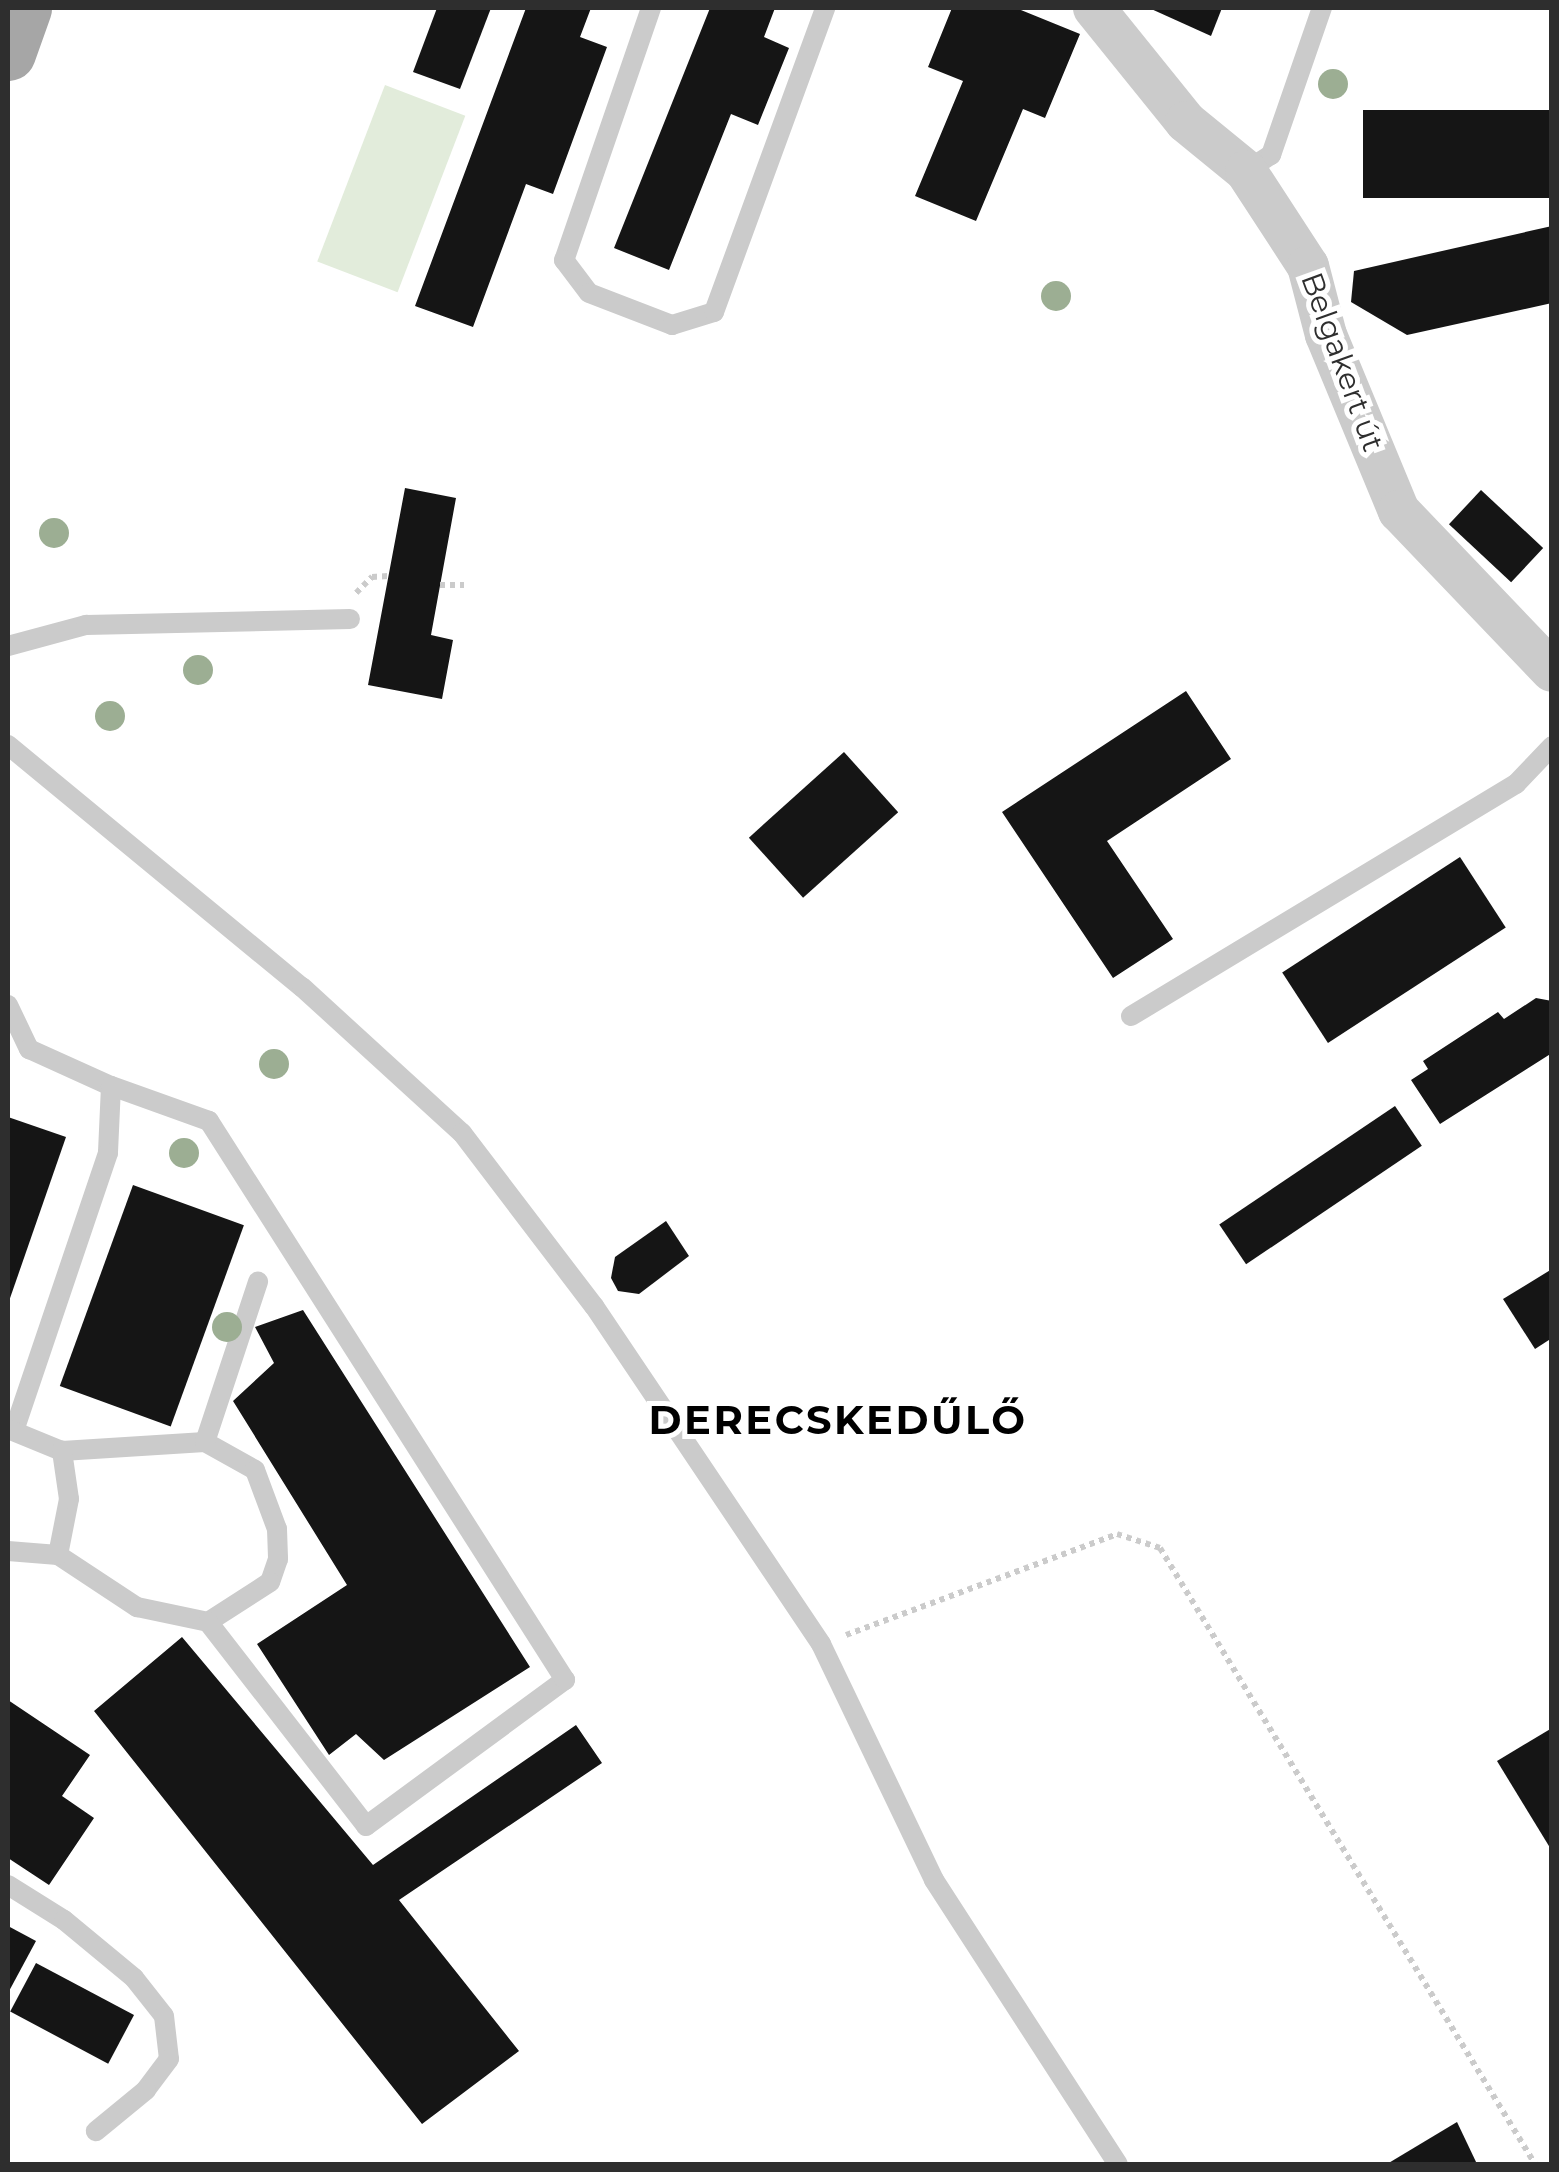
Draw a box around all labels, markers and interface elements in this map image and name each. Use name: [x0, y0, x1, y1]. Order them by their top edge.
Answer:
street label: Belgakert út: [1293, 268, 1391, 456]
district label: DERECSKEDŰLŐ: [649, 1396, 1027, 1444]

